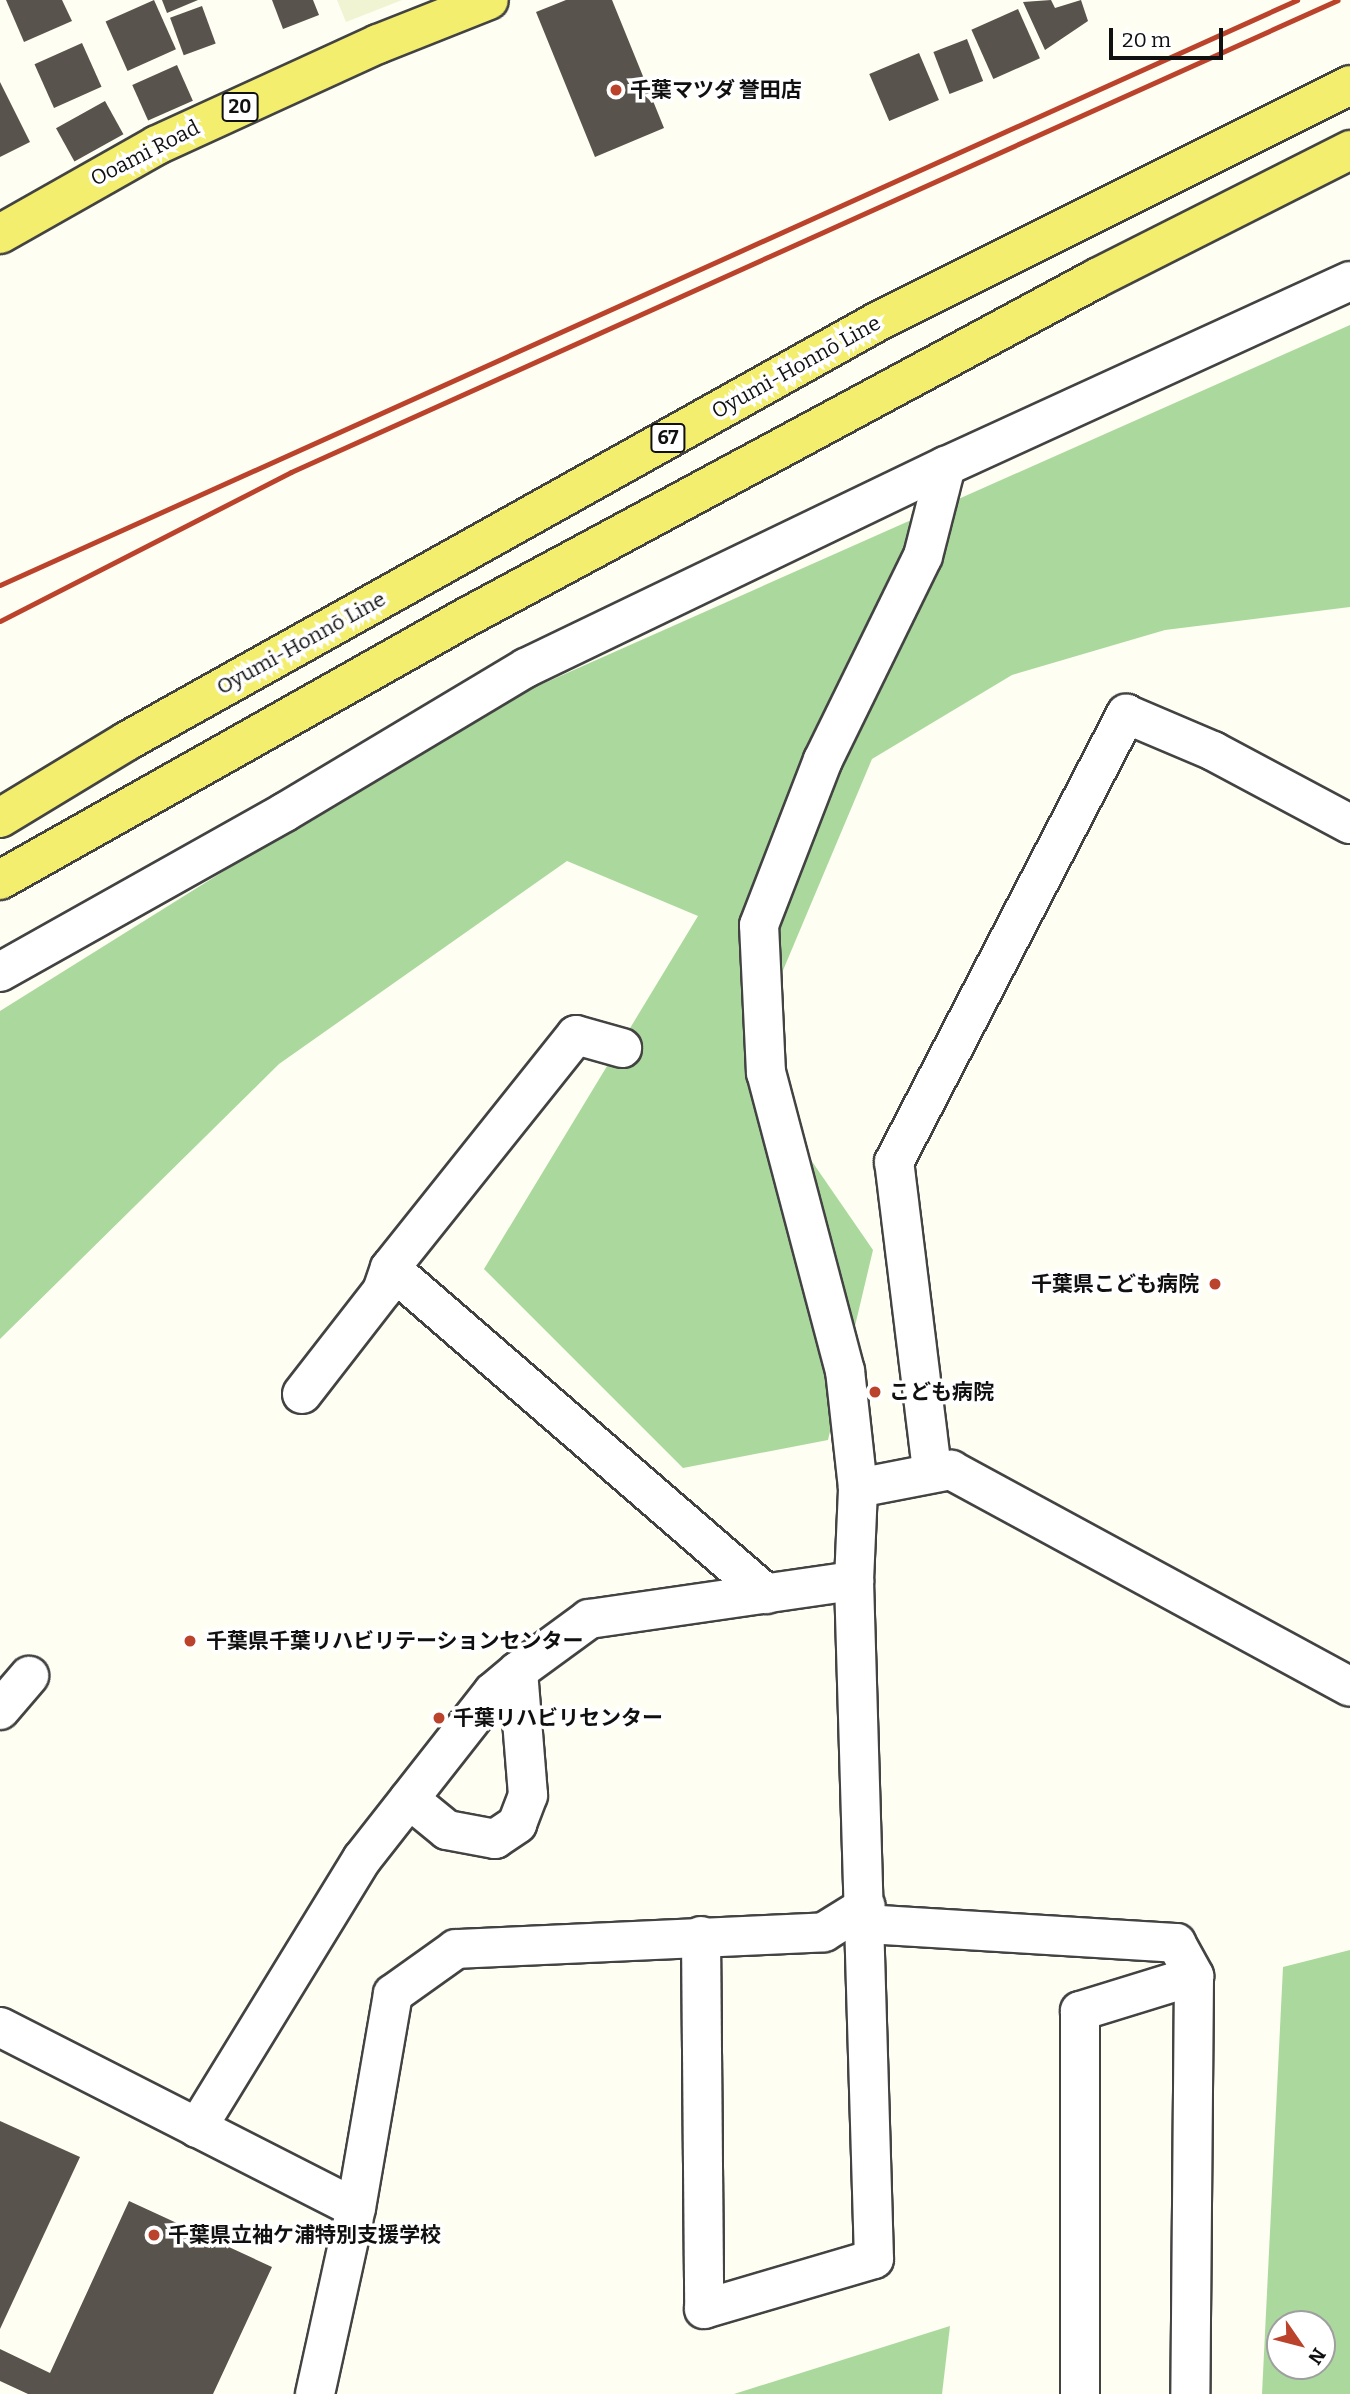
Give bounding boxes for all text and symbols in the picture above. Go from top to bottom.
scale bar [1112,14,1226,58]
text: 20 m [1122,27,1171,53]
place label: 千葉マツダ 誉田店 [630,77,802,103]
marker: 千葉マツダ 誉田店 [608,82,624,98]
road number: 20 [221,92,259,122]
street label: Ooami Road [86,115,204,191]
street label: Oyumi-Honnō Line [707,310,885,424]
road number: 67 [649,422,687,453]
street label: Oyumi-Honnō Line [212,586,390,700]
place label: 千葉県こども病院 [1031,1271,1199,1297]
marker: 千葉県こども病院 [1205,1274,1225,1294]
place label: こども病院 [889,1379,994,1405]
marker: こども病院 [867,1384,883,1400]
place label: 千葉県千葉リハビリテーションセンター [206,1628,584,1654]
marker: 千葉県千葉リハビリテーションセンター [180,1631,200,1651]
place label: 千葉リハビリセンター [453,1705,663,1731]
marker: 千葉リハビリセンター [431,1710,447,1726]
place label: 千葉県立袖ケ浦特別支援学校 [168,2222,441,2248]
marker: 千葉県立袖ケ浦特別支援学校 [146,2227,162,2243]
north arrow [1266,2310,1336,2380]
text: N [1303,2344,1331,2369]

